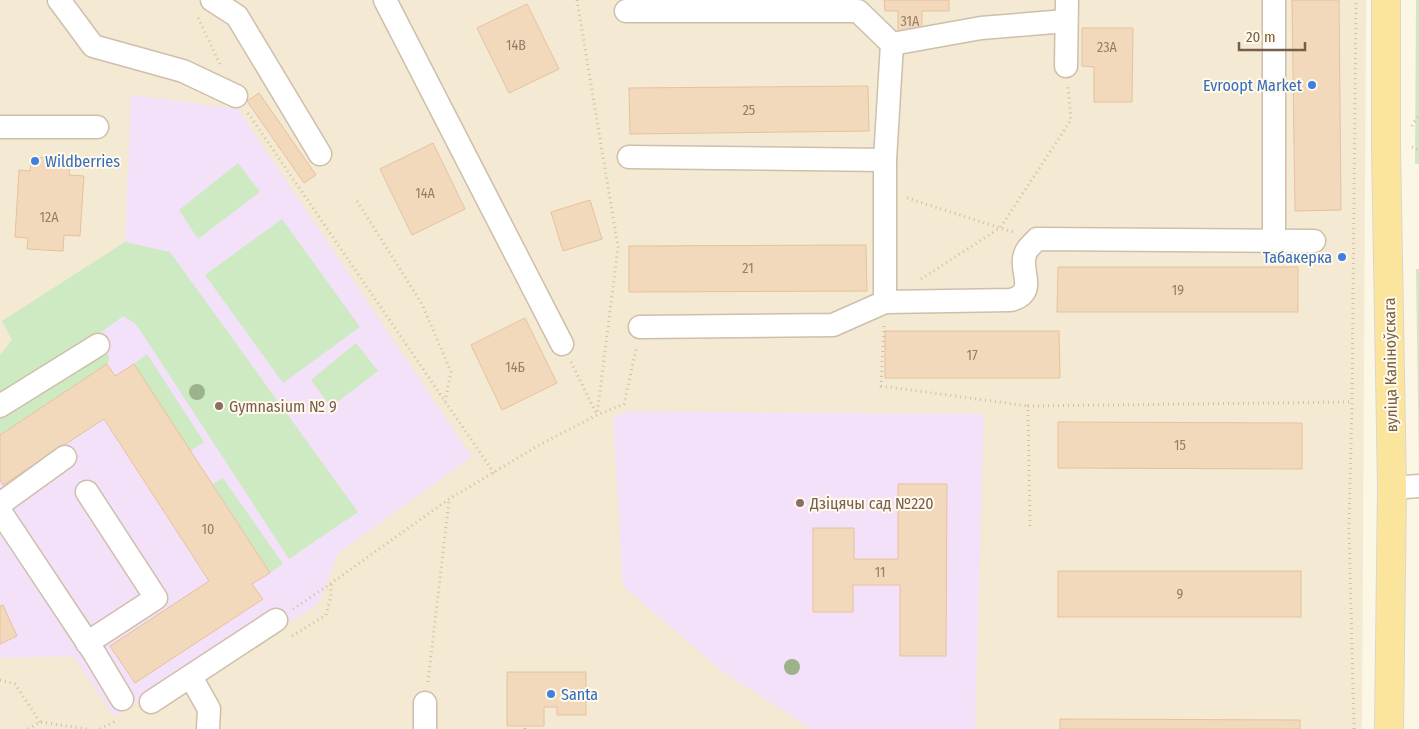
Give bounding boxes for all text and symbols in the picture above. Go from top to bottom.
house number: 31А [901,13,920,30]
scale bar [1239,20,1305,52]
text: 20 m [1246,28,1276,46]
house number: 14В [506,37,526,54]
house number: 23А [1097,39,1118,56]
place label: Evroopt Market [1203,76,1303,95]
marker: Evroopt Market [1306,79,1318,91]
house number: 25 [743,102,755,119]
place label: Wildberries [45,152,120,171]
marker: Wildberries [29,155,41,167]
house number: 14А [415,185,435,202]
house number: 12А [40,209,59,226]
place label: Табакерка [1263,248,1332,267]
marker: Табакерка [1336,251,1348,263]
house number: 21 [742,260,754,277]
house number: 19 [1172,282,1184,299]
street label: вуліца Каліноўскага [1380,297,1401,433]
house number: 17 [966,347,978,364]
house number: 14Б [505,359,525,376]
place label: Gymnasium № 9 [229,397,337,416]
marker: Gymnasium № 9 [213,400,225,412]
house number: 15 [1174,437,1186,454]
place label: Дзіцячы сад №220 [809,494,934,513]
marker: Дзіцячы сад №220 [794,497,806,509]
house number: 10 [202,521,214,538]
house number: 11 [875,564,885,581]
house number: 9 [1177,586,1184,603]
place label: Santa [561,685,598,704]
marker: Santa [545,688,557,700]

